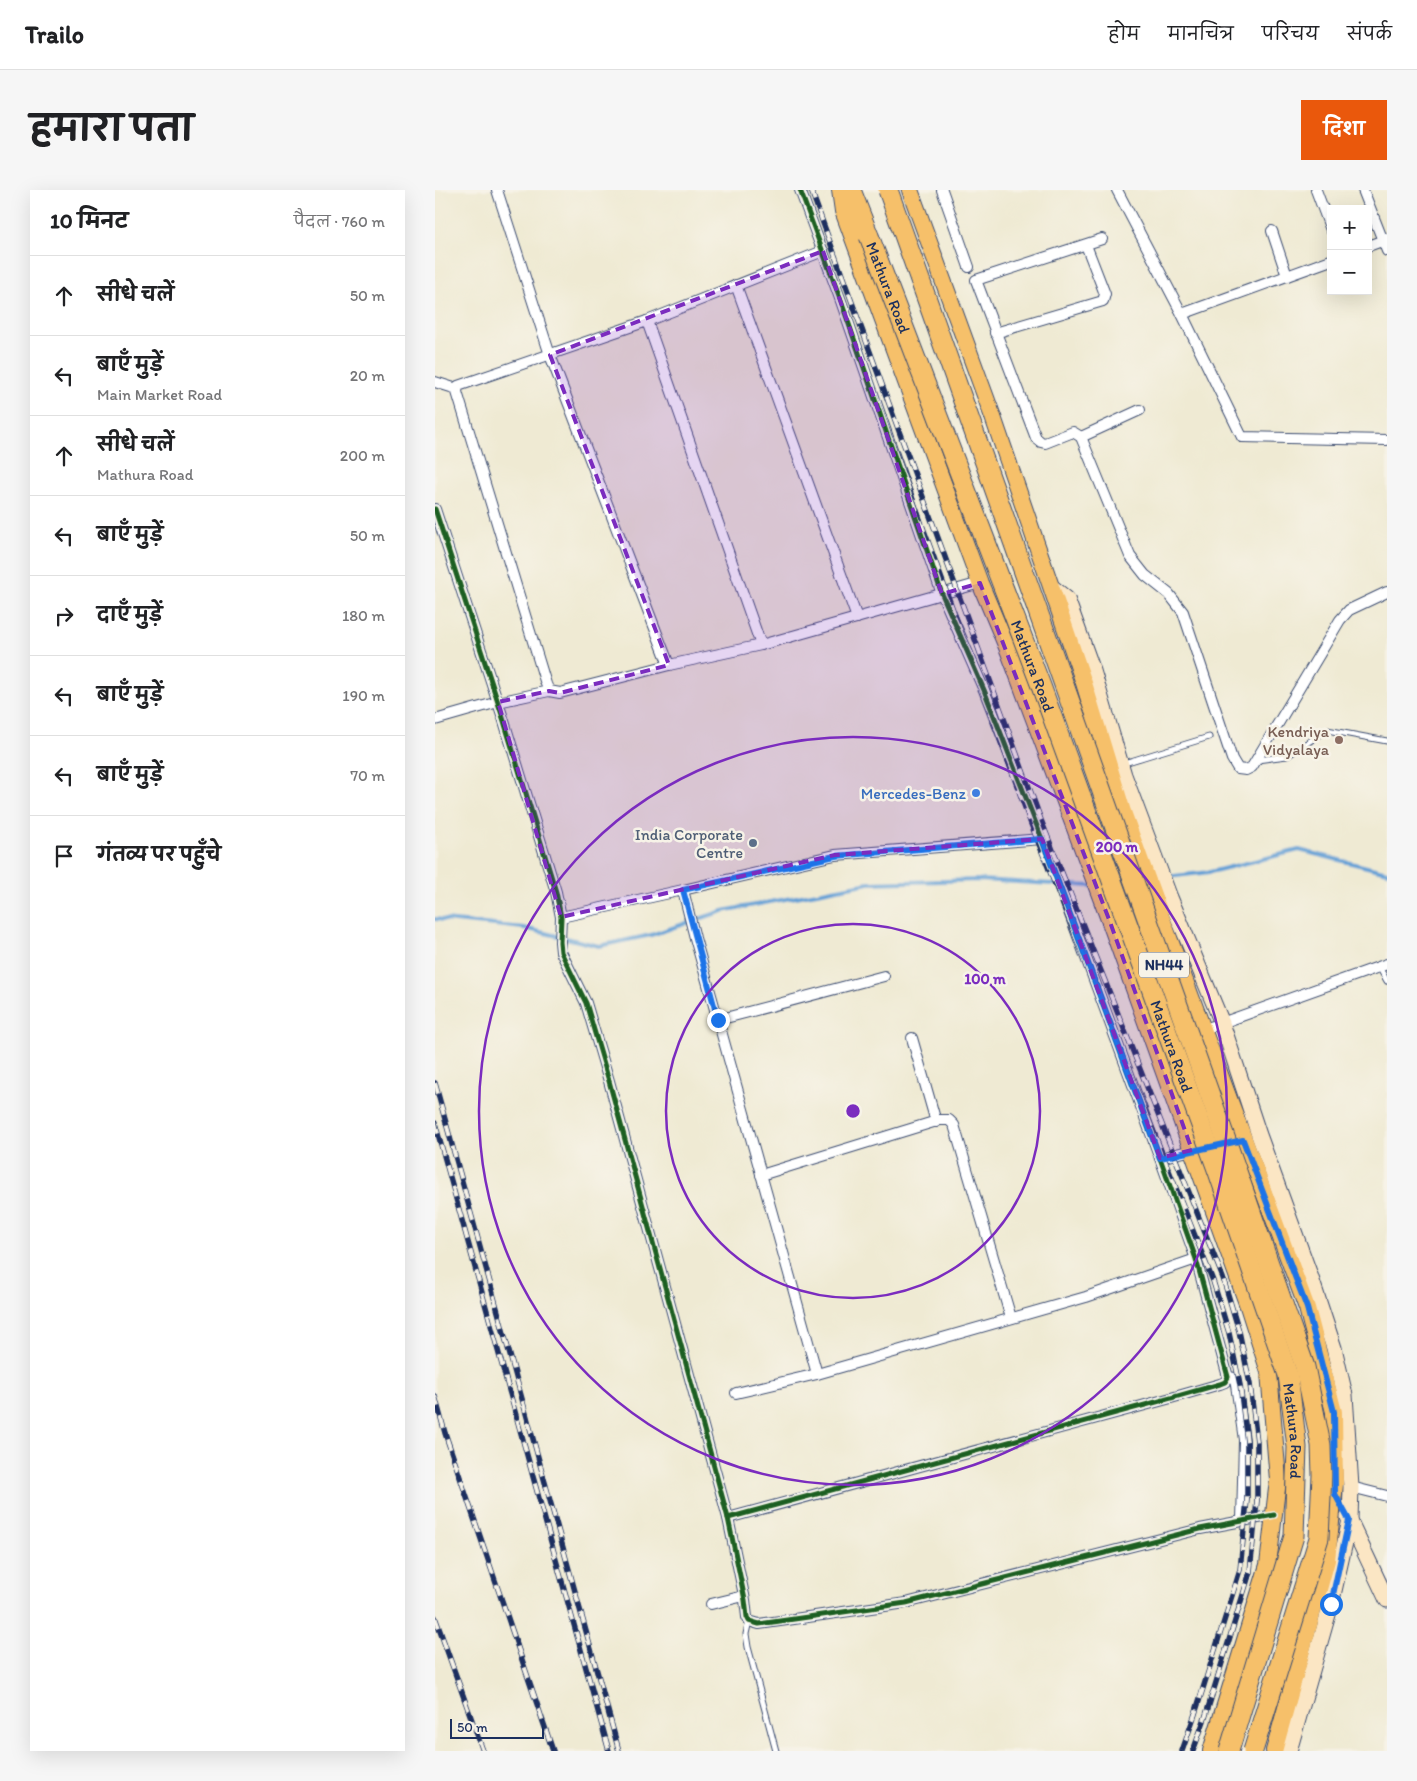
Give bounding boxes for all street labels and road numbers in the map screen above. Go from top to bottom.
street label: Mathura Road [862,239,914,336]
street label: Mathura Road [1007,617,1059,715]
road number: NH44 [1139,952,1189,978]
street label: Mathura Road [1146,998,1197,1095]
street label: Mathura Road [1279,1382,1306,1479]

